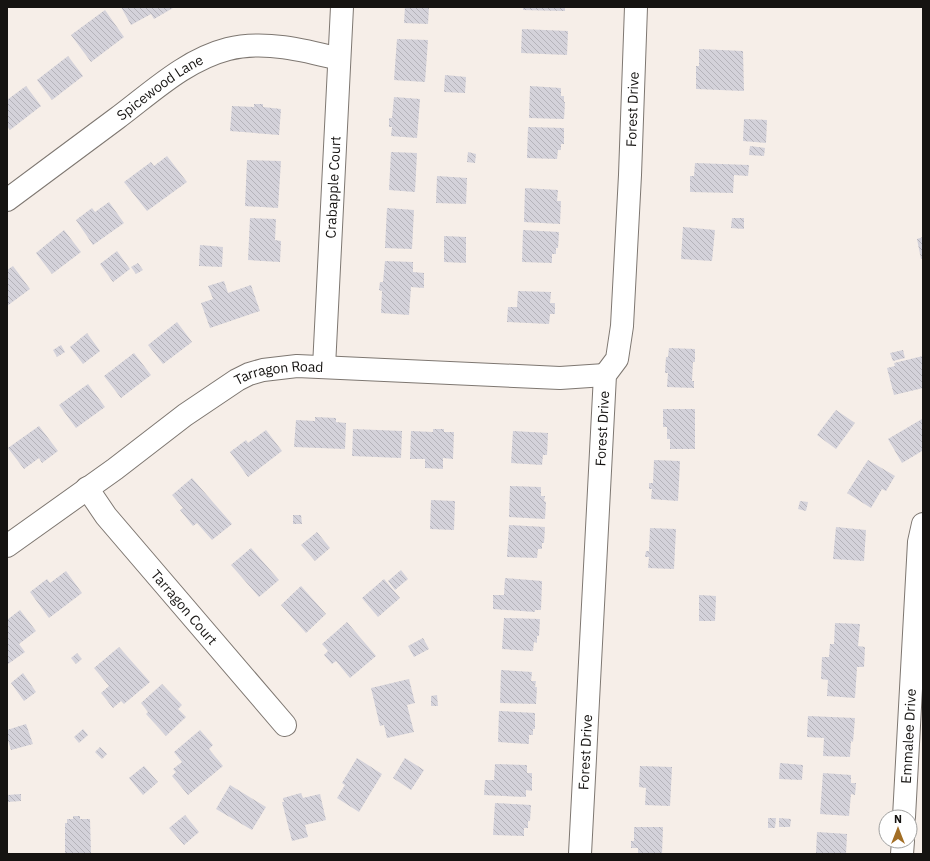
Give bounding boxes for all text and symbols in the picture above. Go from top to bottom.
street label: Spicewood Lane [113,50,206,124]
street label: Forest Drive [622,71,643,147]
street label: Crabapple Court [321,135,345,239]
street label: Tarragon Road [231,357,324,389]
street label: Forest Drive [591,390,613,467]
street label: Tarragon Court [147,566,221,649]
street label: Emmalee Drive [897,688,920,784]
street label: Forest Drive [574,714,596,790]
north arrow [878,809,918,849]
text: N [894,812,902,826]

